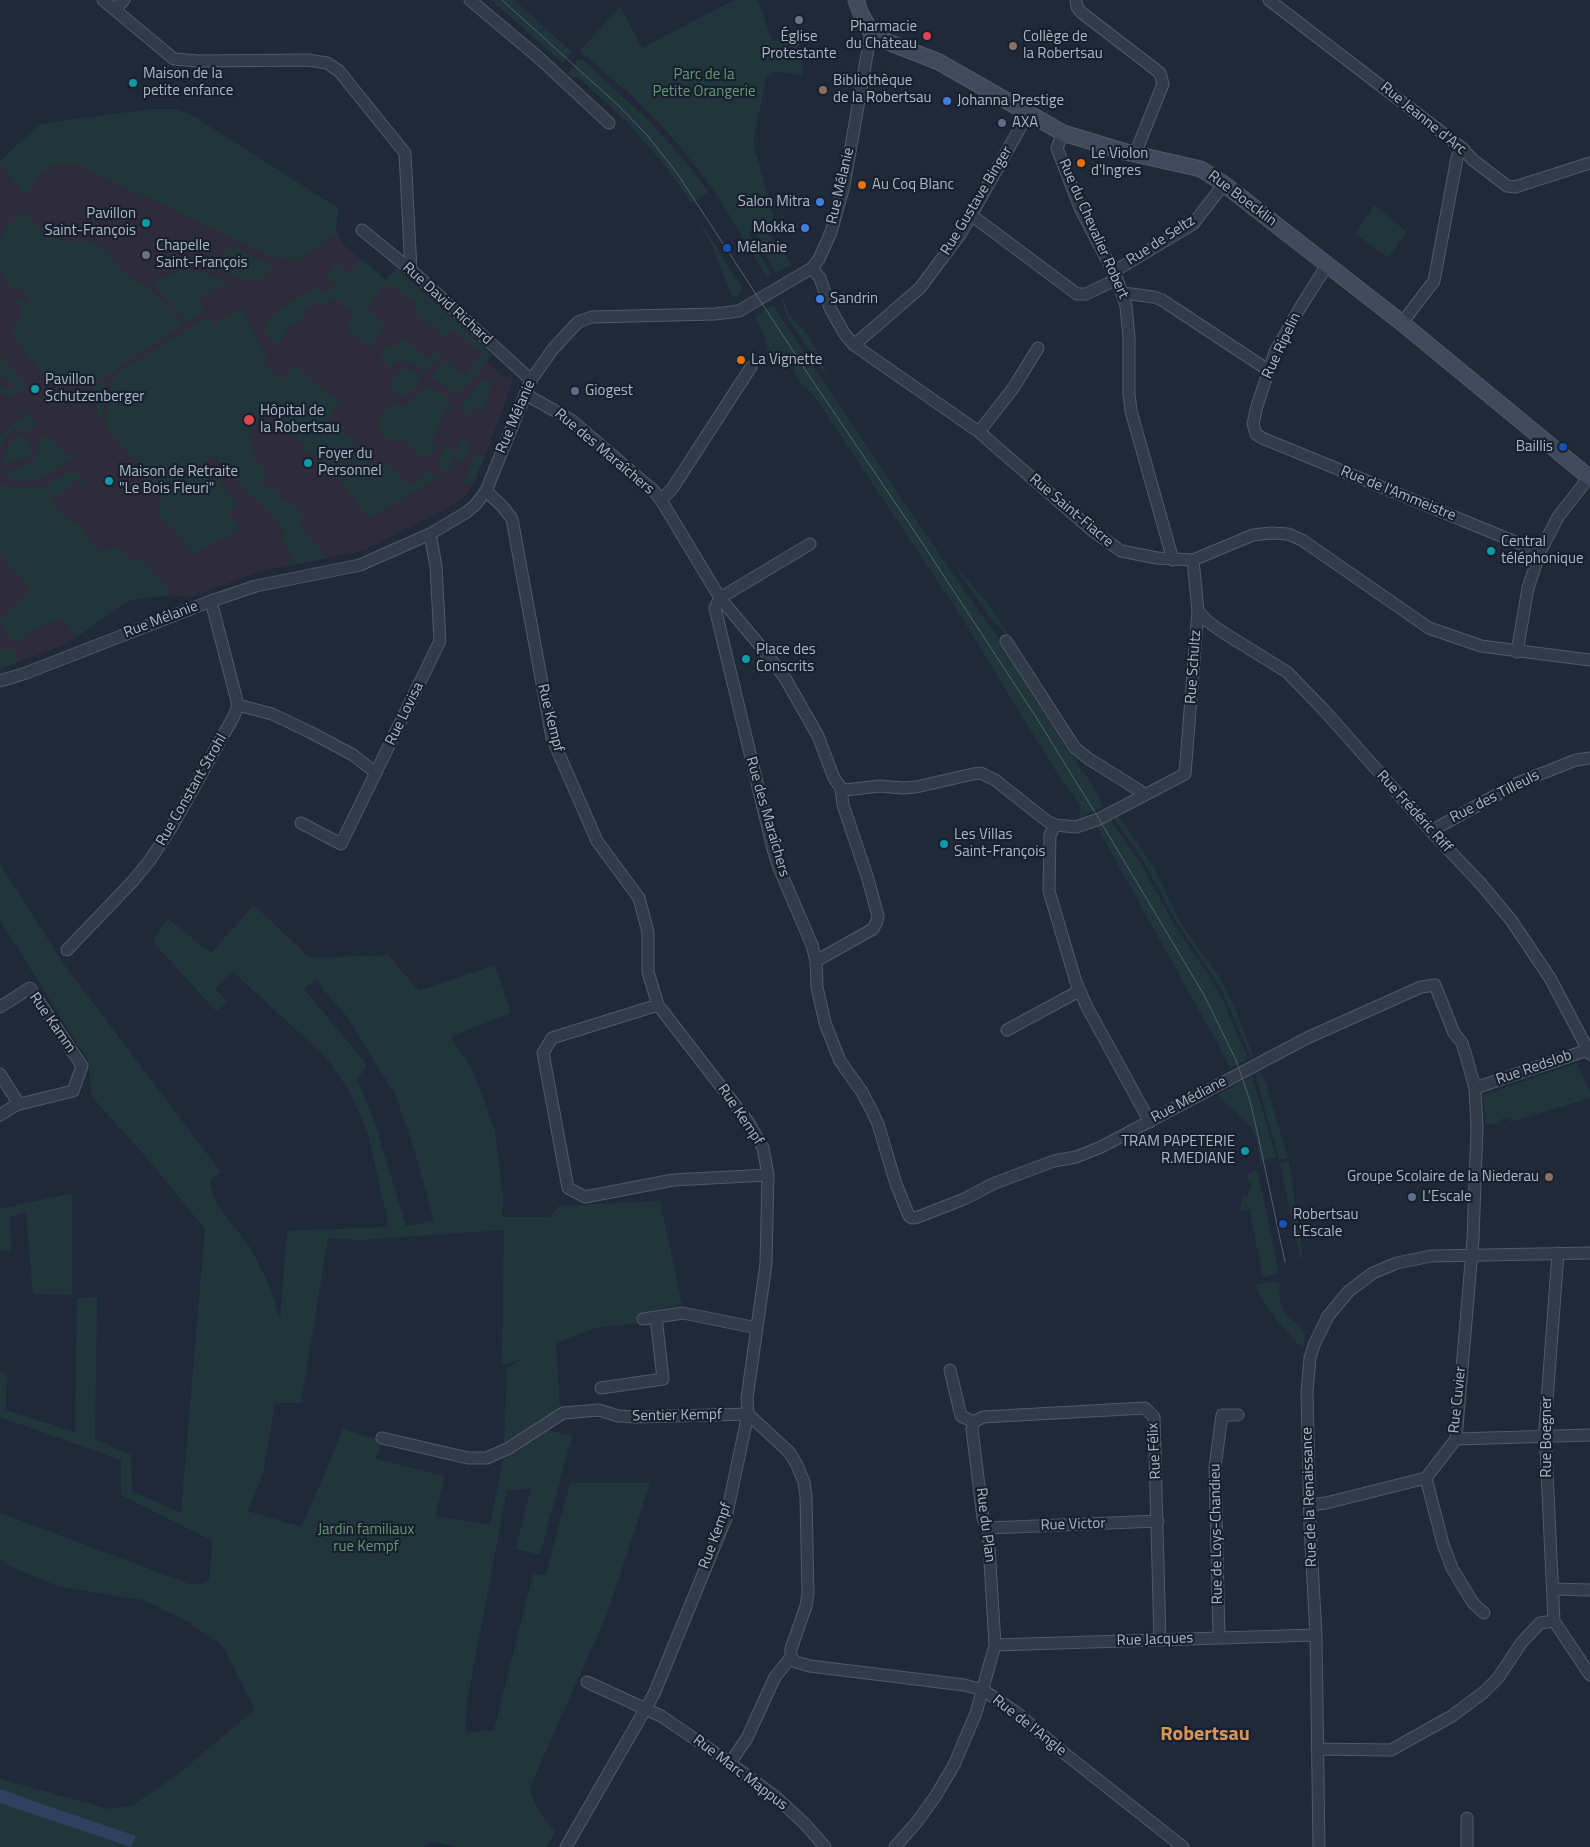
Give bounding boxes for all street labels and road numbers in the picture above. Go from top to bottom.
street label: Rue Jeanne d'Arc [1376,79,1470,159]
street label: Rue Gustave Binger [937,143,1017,259]
street label: Rue Mélanie [823,146,859,226]
street label: Rue du Chevalier Robert [1054,156,1132,302]
street label: Rue Boecklin [1204,167,1280,231]
street label: Rue de Seltz [1123,212,1199,270]
street label: Rue David Richard [398,259,496,349]
street label: Rue Ripelin [1259,310,1305,382]
street label: Rue Mélanie [492,378,540,456]
street label: Rue des Maraîchers [551,405,657,499]
street label: Rue de l'Ammeistre [1338,463,1458,525]
street label: Rue Saint-Fiacre [1025,471,1117,551]
street label: Rue Mélanie [121,598,201,642]
street label: Rue Schultz [1182,629,1206,705]
street label: Rue Lovisa [382,680,428,748]
street label: Rue Kempf [533,682,567,754]
street label: Rue Constant Strohl [153,731,231,849]
street label: Rue des Maraîchers [741,755,793,879]
street label: Rue Frédéric Riff [1372,767,1456,857]
street label: Rue des Tilleuls [1447,767,1543,827]
street label: Rue Kamm [25,990,79,1056]
street label: Rue Redslob [1494,1047,1574,1089]
street label: Rue Médiane [1148,1073,1230,1127]
street label: Rue Kempf [713,1081,767,1149]
street label: Rue Cuvier [1446,1366,1470,1434]
street label: Rue Boegner [1538,1396,1556,1478]
street label: Sentier Kempf [632,1406,722,1426]
street label: Rue Félix [1145,1422,1165,1480]
street label: Rue de la Renaissance [1299,1427,1321,1567]
street label: Rue de Loys-Chandieu [1207,1463,1227,1605]
street label: Rue du Plan [971,1487,999,1563]
street label: Rue Kempf [696,1500,736,1572]
street label: Rue Victor [1040,1515,1106,1535]
street label: Rue Jacques [1116,1630,1194,1650]
street label: Rue de l'Angle [989,1692,1069,1760]
street label: Rue Marc Mappus [689,1732,791,1814]

